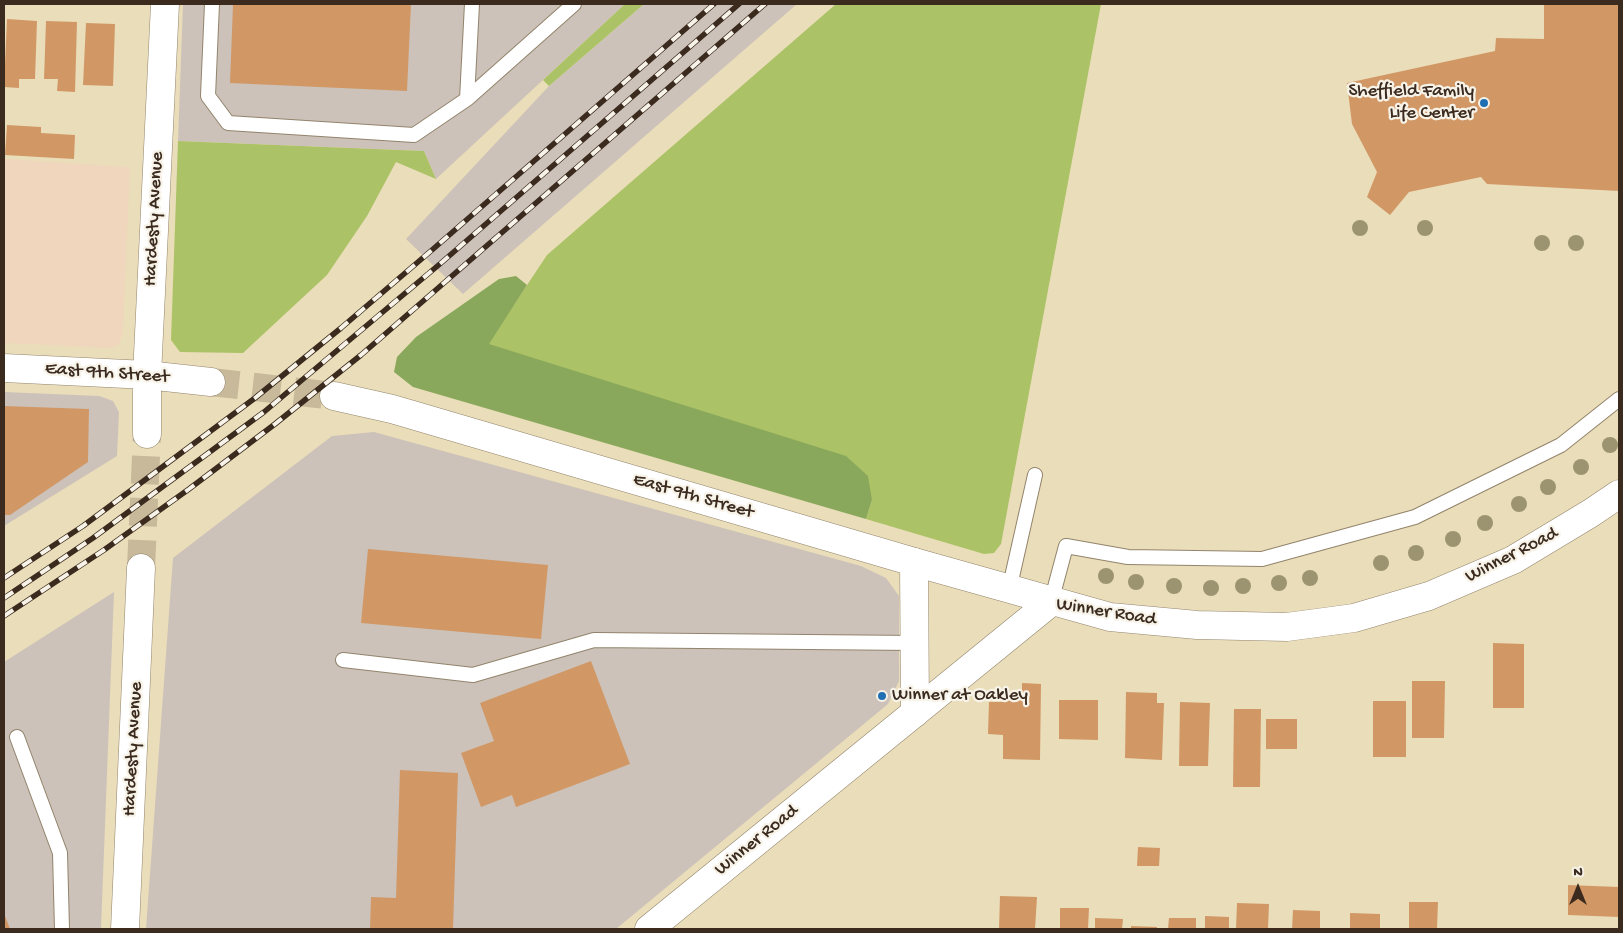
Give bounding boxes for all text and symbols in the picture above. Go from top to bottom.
place label: Sheffield Family Life Center [1348,81,1474,125]
marker: Sheffield Family Life Center [1478,97,1490,109]
street label: Hardesty Avenue [140,151,170,287]
street label: East 9th Street [44,358,170,390]
street label: East 9th Street [630,469,756,525]
street label: Winner Road [1462,523,1562,589]
street label: Winner Road [1054,594,1158,632]
street label: Hardesty Avenue [119,681,149,817]
place label: Winner at Oakley [892,685,1028,707]
marker: Winner at Oakley [876,690,888,702]
street label: Winner Road [711,800,803,882]
north arrow [1553,863,1603,913]
text: N [1573,864,1583,881]

